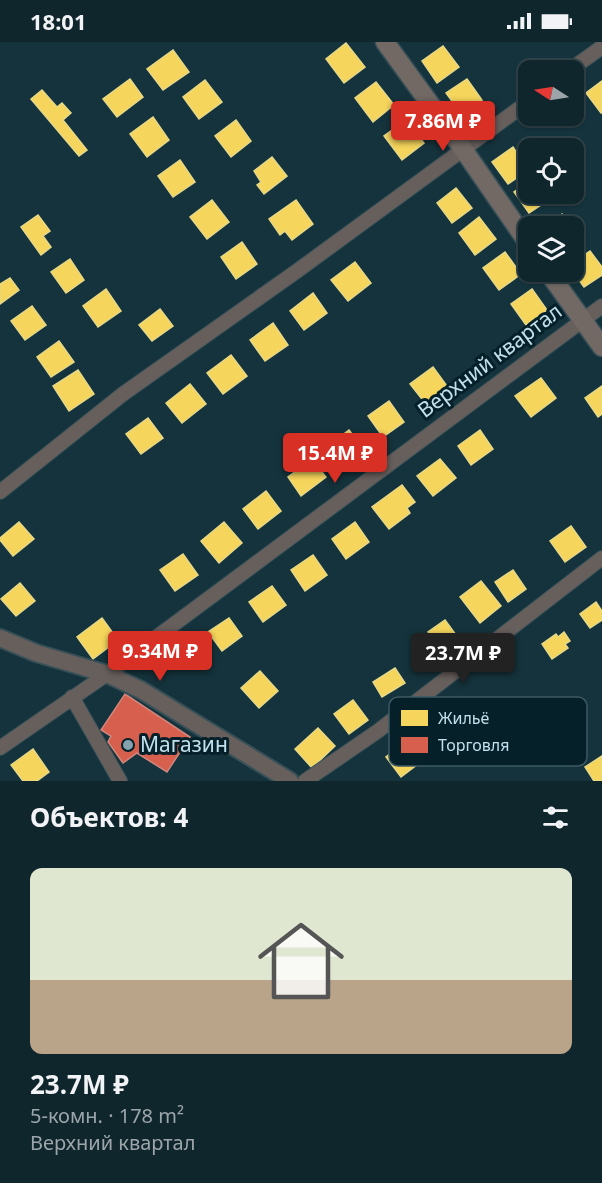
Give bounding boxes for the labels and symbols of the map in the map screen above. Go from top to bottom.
north arrow [518,60,584,126]
pin: 7.86M ₽ [388,101,498,152]
street label: Верхний квартал [412,297,567,424]
pin: 15.4M ₽ [280,433,390,484]
pin: 9.34M ₽ [105,631,215,682]
pin: 23.7M ₽ [408,633,518,684]
legend [389,697,587,766]
text: Жильё [438,707,490,729]
place label: Магазин [140,730,228,758]
text: Торговля [438,734,510,756]
marker: Магазин [121,738,135,752]

